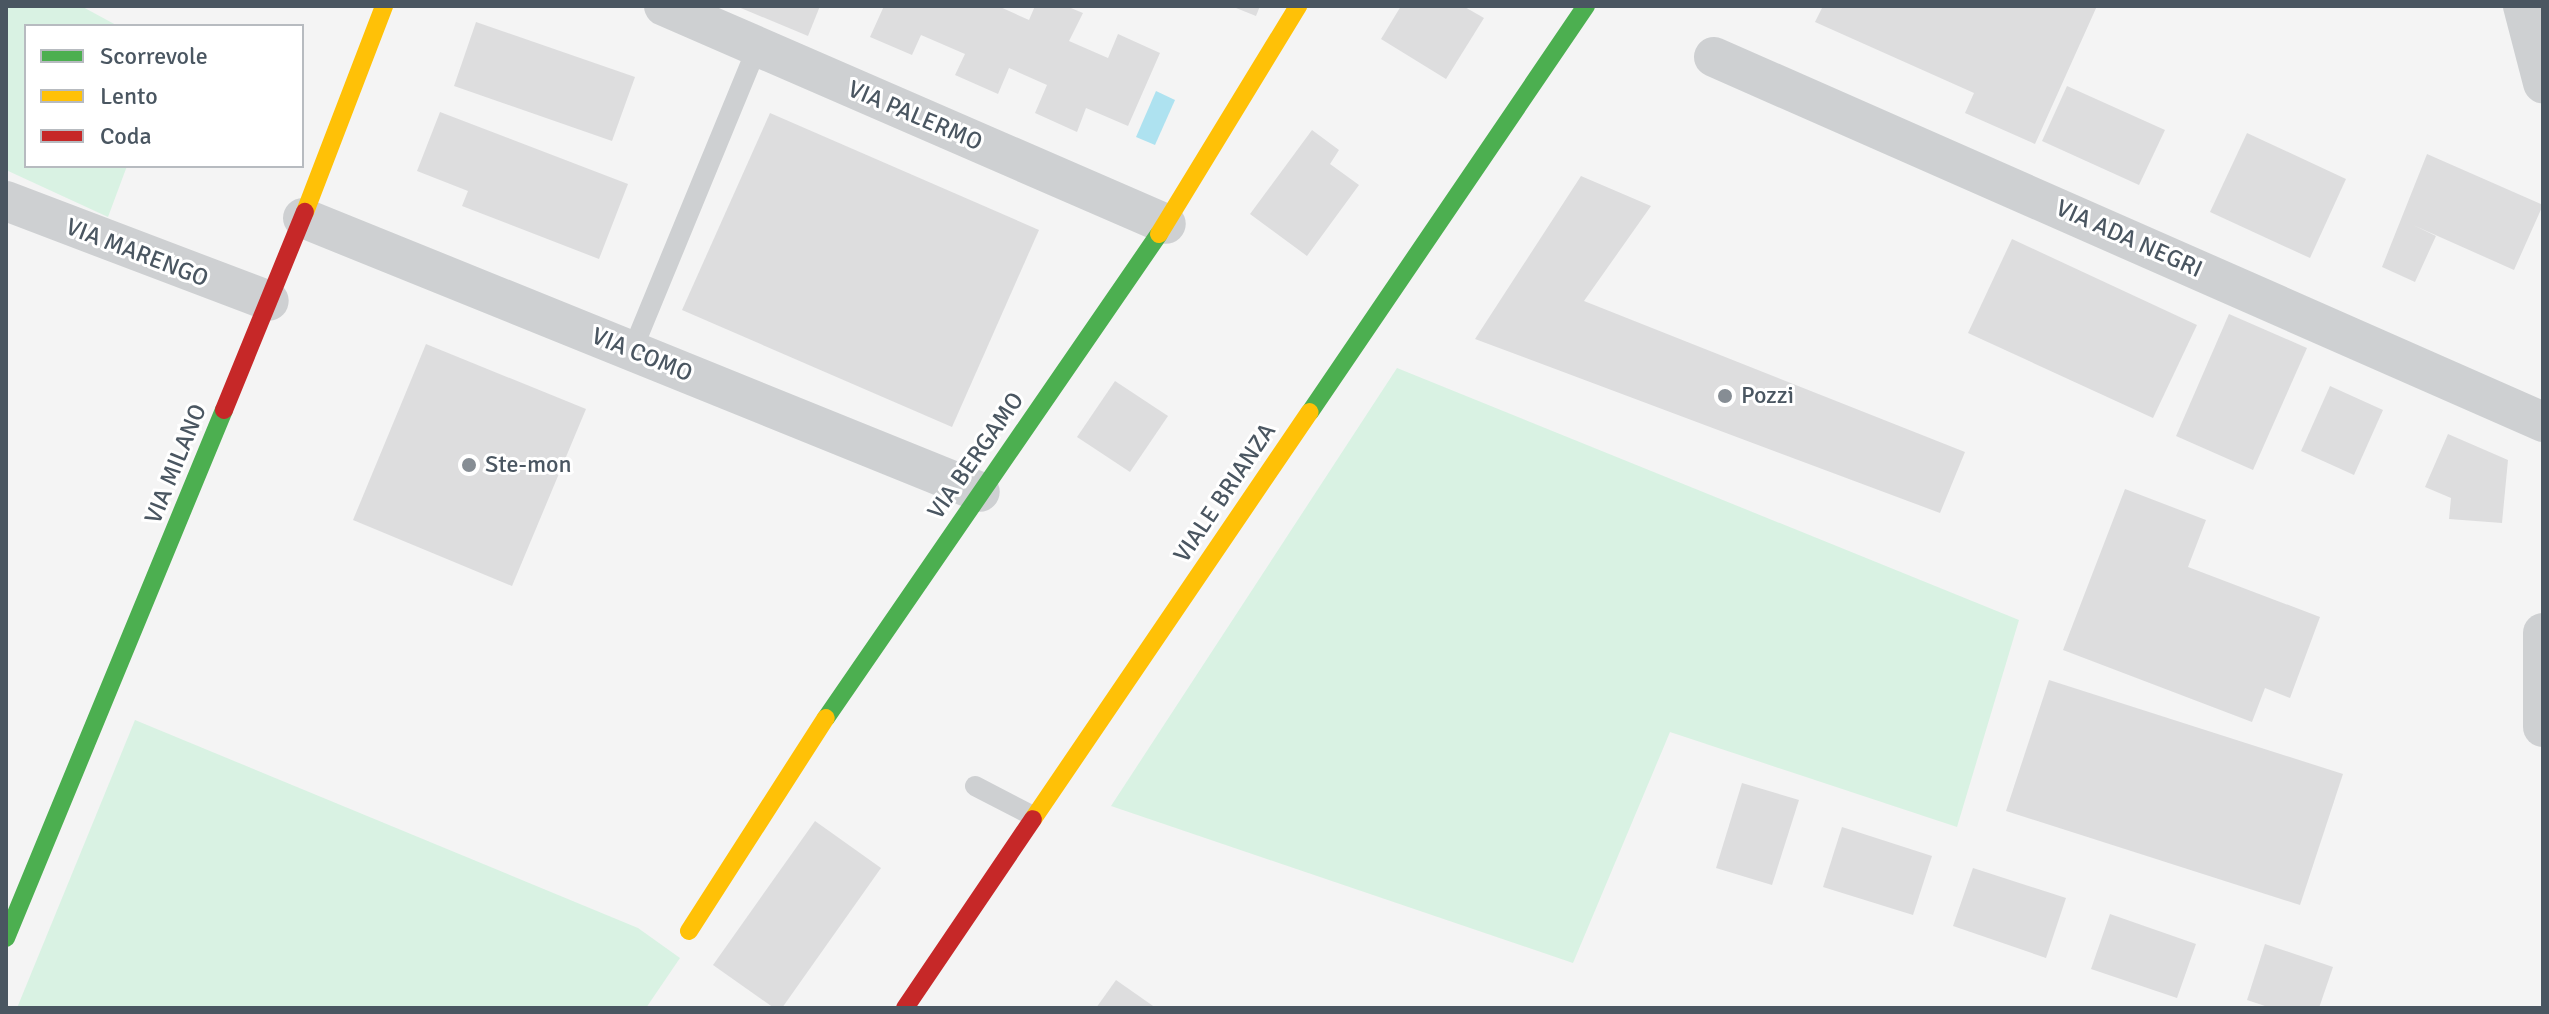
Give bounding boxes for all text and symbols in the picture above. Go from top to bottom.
legend [24,24,304,168]
text: Scorrevole [100,41,208,71]
street label: VIA PALERMO [844,75,986,157]
text: Lento [100,81,158,111]
text: Coda [100,121,152,151]
street label: VIA ADA NEGRI [2051,194,2207,284]
street label: VIA MARENGO [62,213,212,293]
street label: VIA COMO [587,322,697,388]
place label: Pozzi [1741,382,1794,410]
street label: VIA BERGAMO [922,387,1030,525]
marker: Pozzi [1716,387,1734,405]
street label: VIA MILANO [139,400,213,528]
street label: VIALE BRIANZA [1168,418,1282,568]
place label: Ste-mon [485,451,572,479]
marker: Ste-mon [460,456,478,474]

